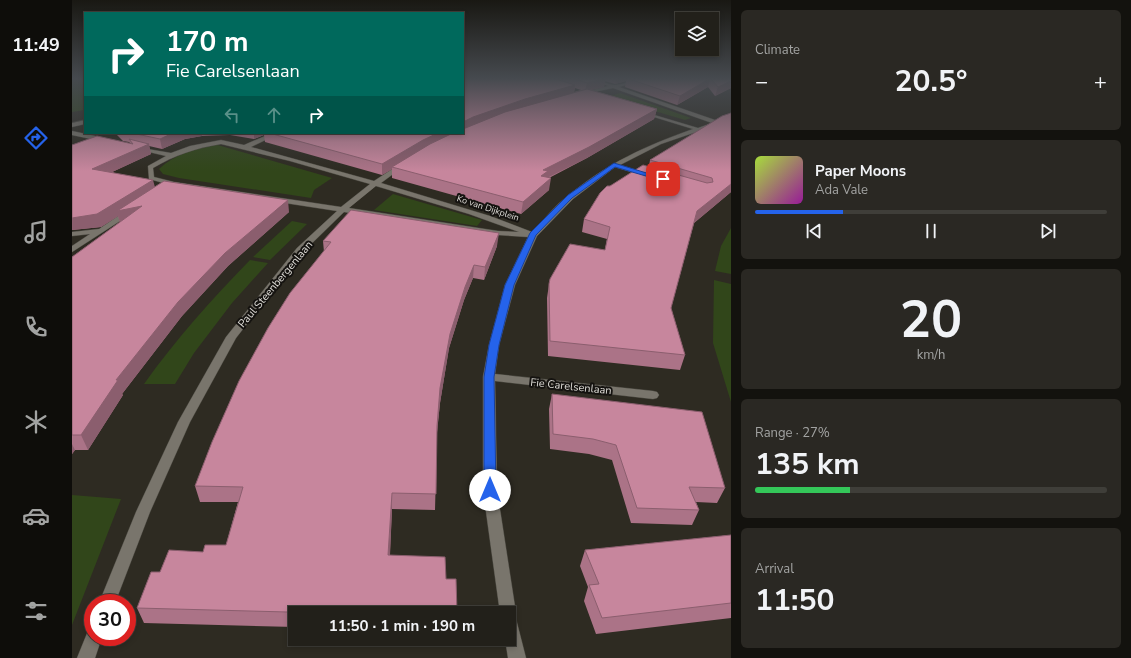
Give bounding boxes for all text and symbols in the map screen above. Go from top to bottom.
map controls [675,12,719,56]
button: layers [675,12,719,56]
text: 170 m [166,23,249,61]
icon: right [100,28,152,80]
text: 11:49 [12,33,60,57]
text: Climate [755,41,800,59]
text: Fie Carelsenlaan [166,59,300,83]
text: 20.5° [895,61,967,102]
text: − [755,67,768,97]
text: + [1094,67,1107,97]
icon: left [221,104,243,126]
icon: ahead [263,104,285,126]
icon: right [305,104,327,126]
icon: directions [22,124,50,152]
text: Paper Moons [815,161,906,181]
pin [646,162,680,196]
icon: arrive [652,168,674,190]
text: Ada Vale [815,181,868,199]
street label: Ko van Dijkplein [455,192,521,224]
icon: music [22,218,50,246]
icon: previous [803,220,825,242]
icon: pause [920,220,942,242]
icon: next [1037,220,1059,242]
street label: Paul Steenbergenlaan [235,238,316,331]
text: 20 [900,284,962,355]
icon: phone [22,313,50,341]
text: km/h [917,346,945,364]
street label: Fie Carelsenlaan [529,375,612,398]
icon: climate [22,408,50,436]
text: Range · 27% [755,424,830,442]
text: 135 km [755,444,860,485]
position arrow [469,469,511,511]
icon: car [22,502,50,530]
text: Arrival [755,560,794,578]
text: 11:50 [755,580,834,621]
speed limit sign: 30 [84,594,136,646]
icon: filters [22,597,50,625]
text: 11:50 · 1 min · 190 m [329,616,475,636]

